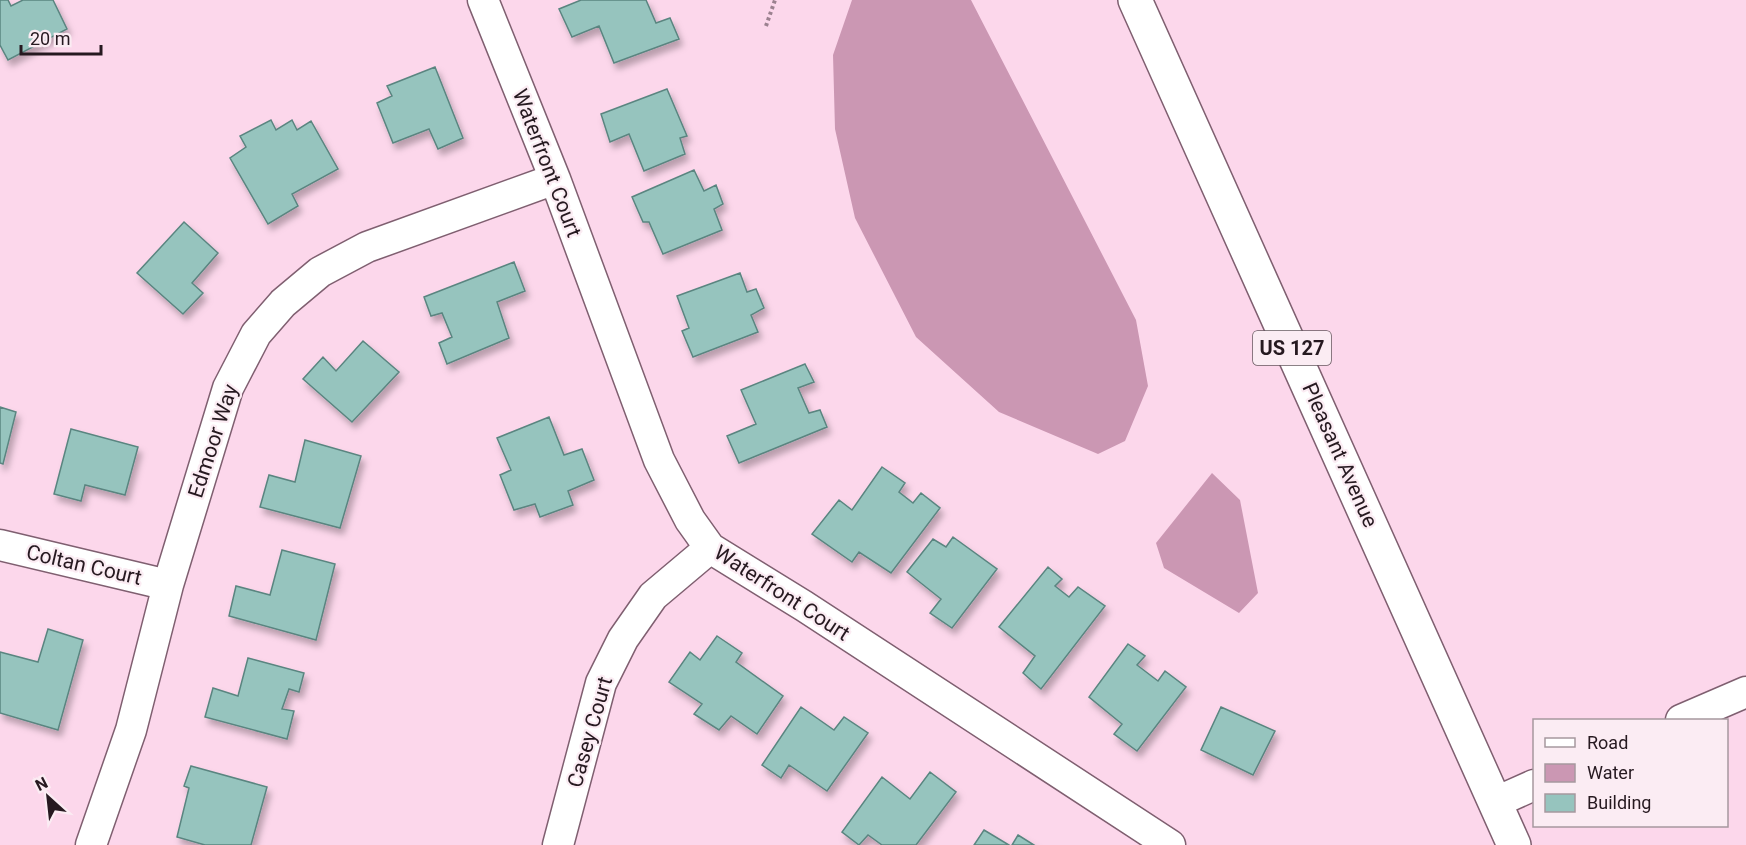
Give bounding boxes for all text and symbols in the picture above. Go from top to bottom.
scale bar [21,18,100,56]
text: 20 m [30,28,70,49]
street label: Waterfront Court [508,86,586,241]
road number: US 127 [1253,331,1331,365]
street label: Pleasant Avenue [1297,379,1383,531]
street label: Edmoor Way [183,381,243,501]
street label: Coltan Court [24,540,144,590]
street label: Waterfront Court [710,540,854,646]
street label: Casey Court [563,674,617,790]
legend [1533,719,1728,827]
text: Road [1587,732,1628,753]
text: Water [1587,762,1634,783]
north arrow [18,767,78,827]
text: N [32,773,51,795]
text: Building [1587,792,1651,813]

